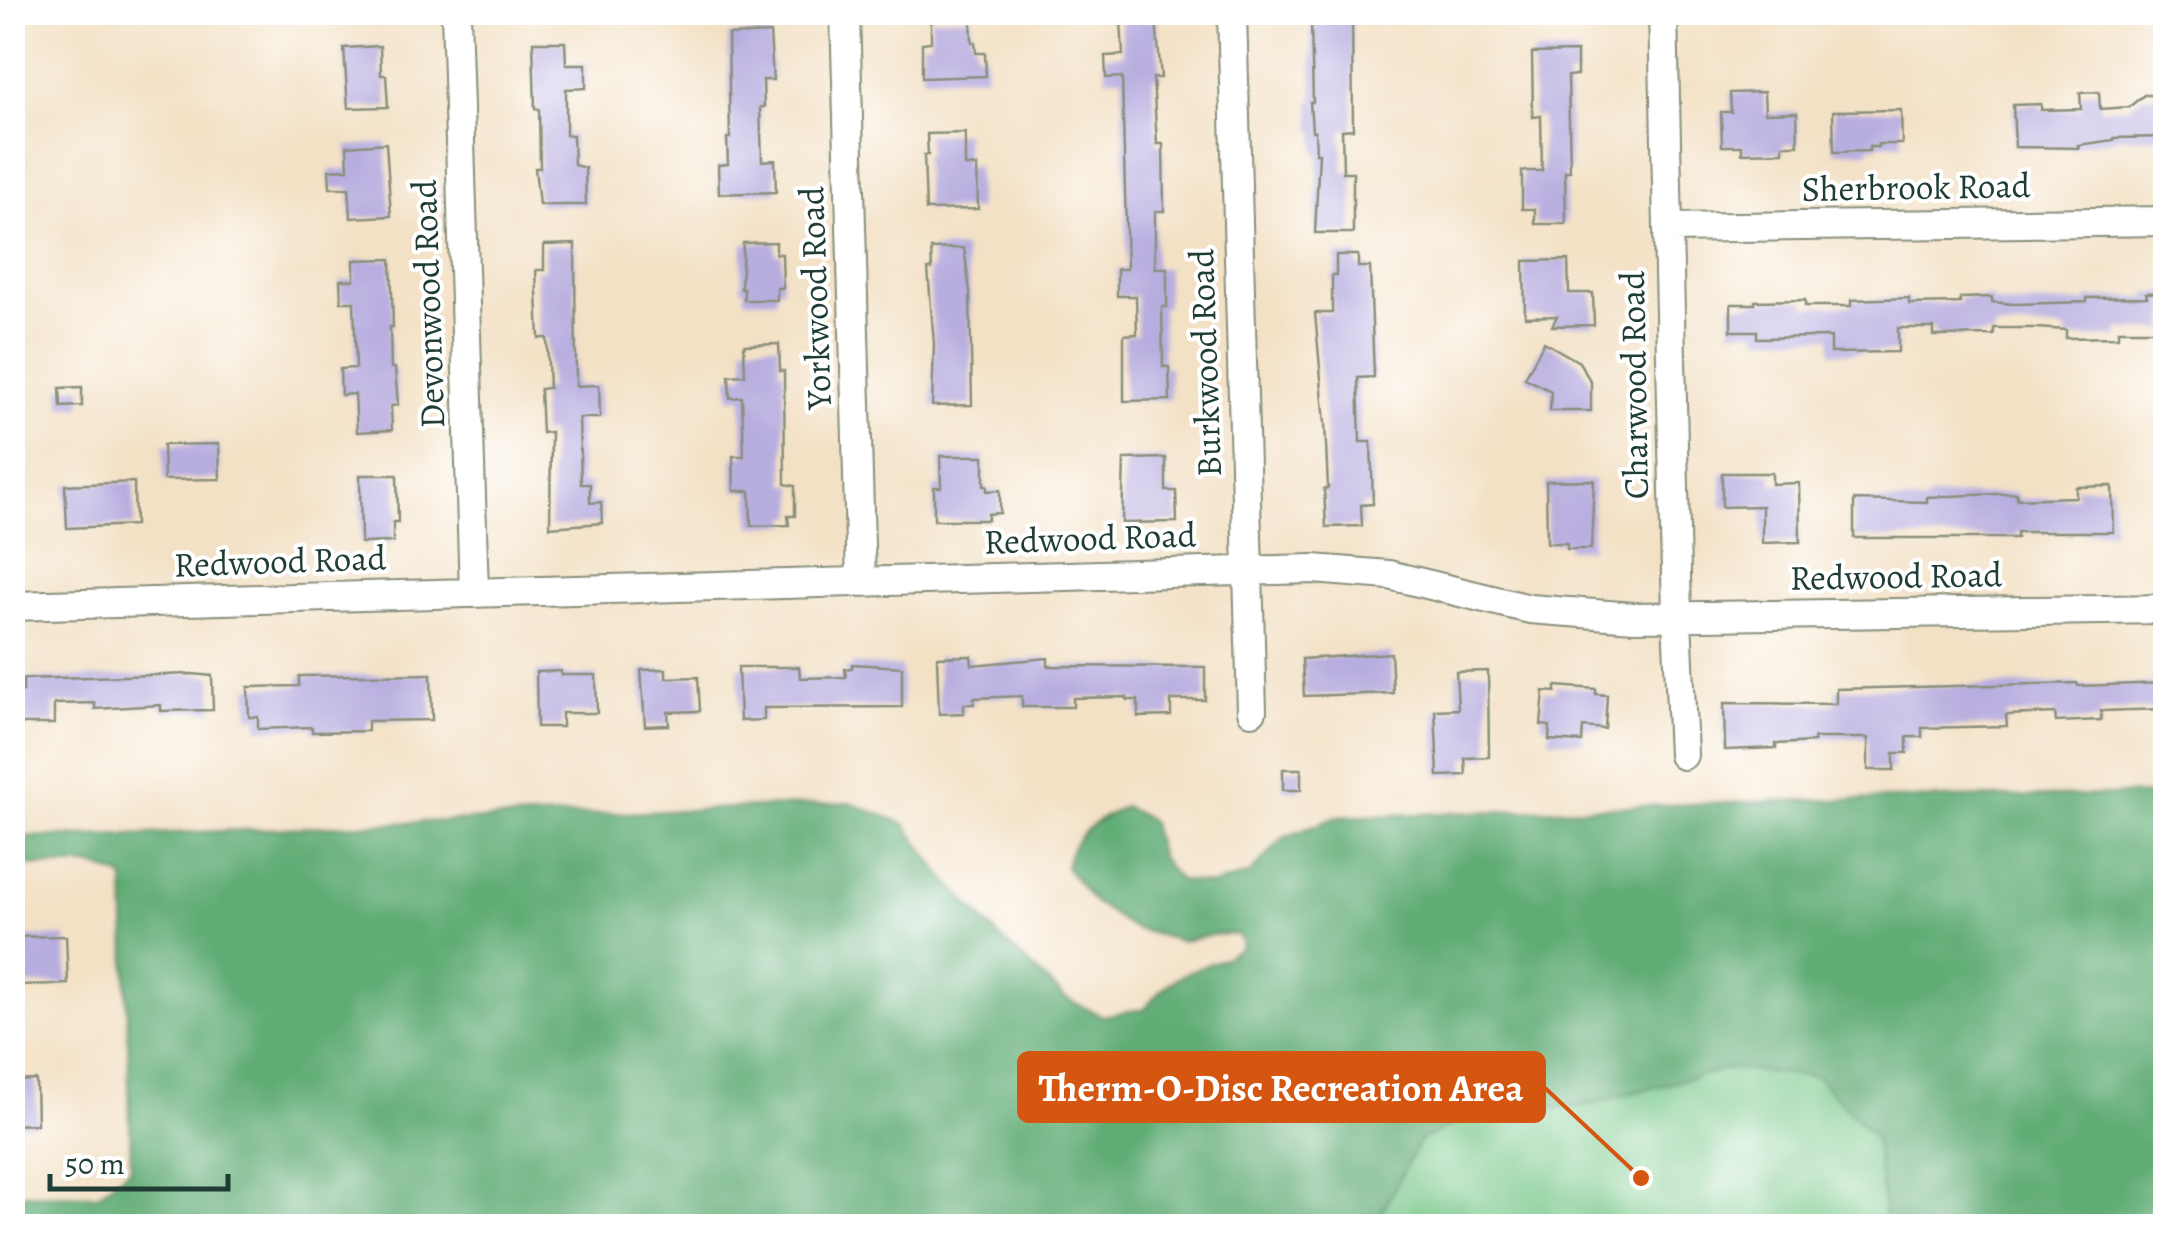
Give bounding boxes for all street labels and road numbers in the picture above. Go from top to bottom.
street label: Sherbrook Road [1801,161,2031,213]
street label: Devonwood Road [400,179,456,429]
street label: Yorkwood Road [787,185,843,411]
street label: Burkwood Road [1177,248,1233,478]
street label: Charwood Road [1608,270,1660,500]
street label: Redwood Road [983,510,1197,566]
street label: Redwood Road [173,533,387,589]
street label: Redwood Road [1789,550,2003,602]

